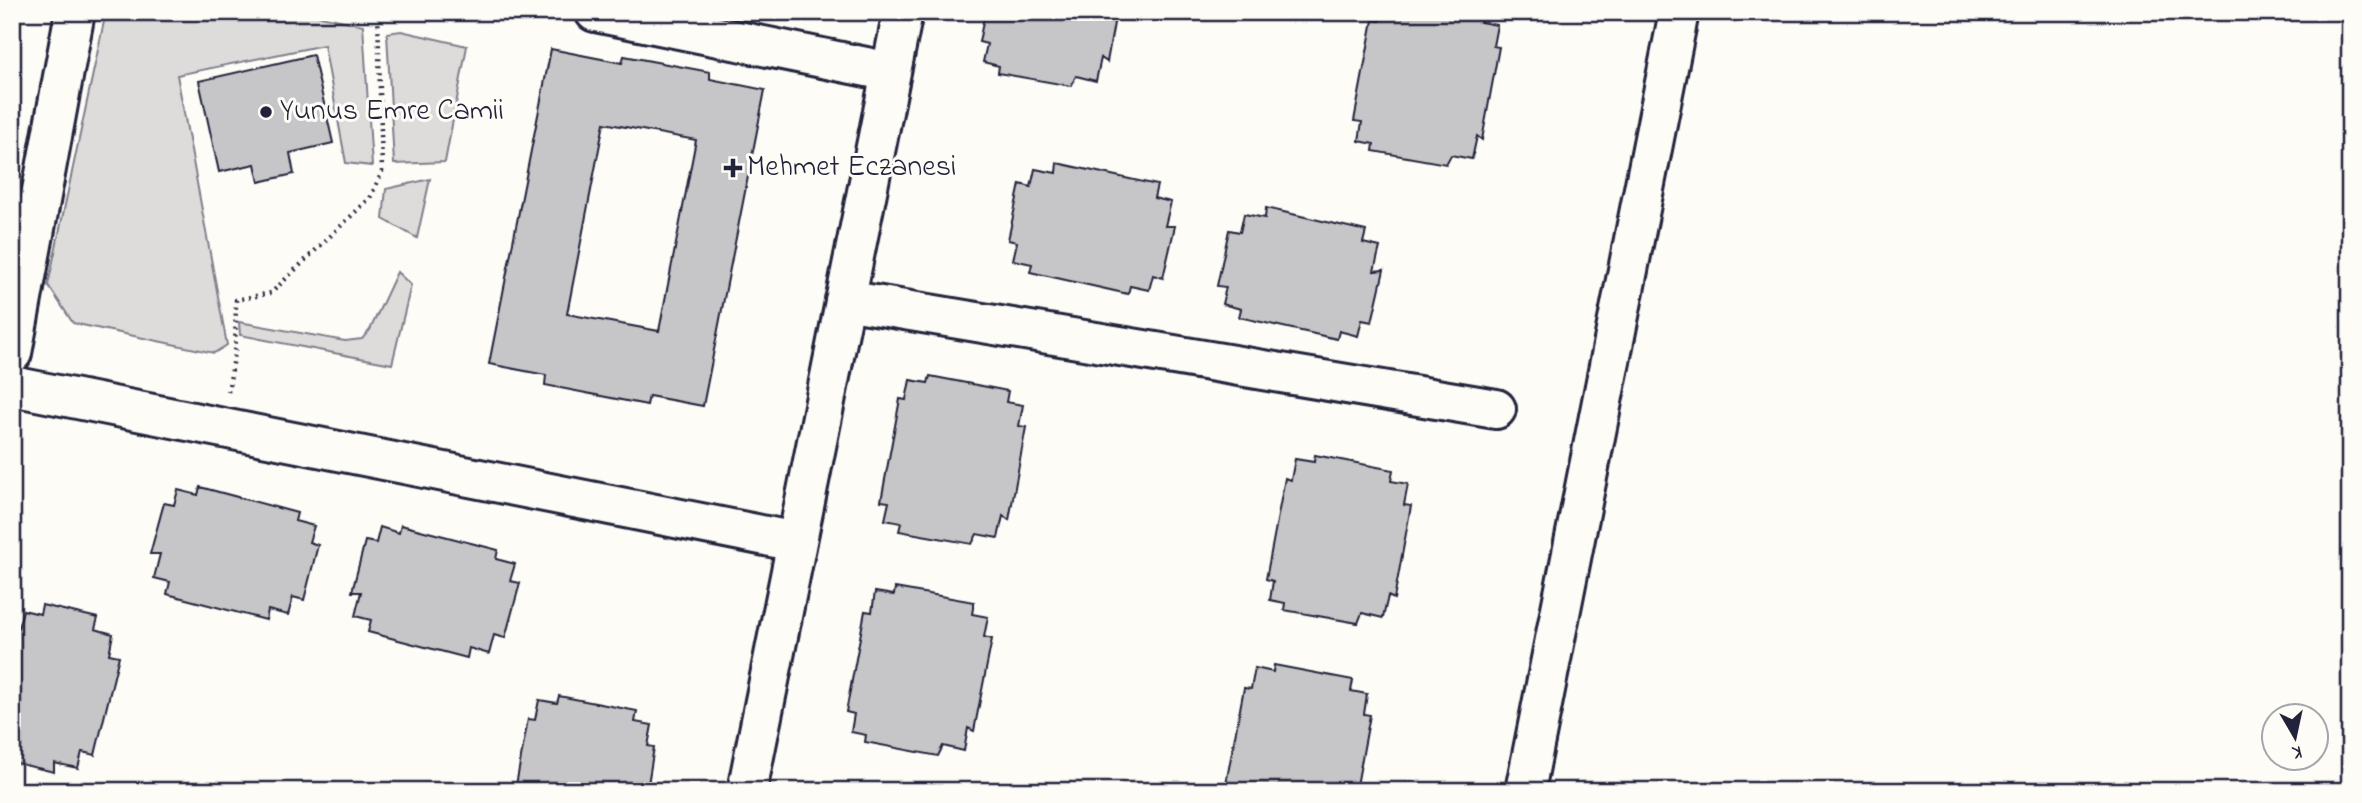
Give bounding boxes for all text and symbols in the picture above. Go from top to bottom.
place label: Yunus Emre Camii [280,90,504,134]
marker: Yunus Emre Camii [258,104,274,120]
place label: Mehmet Eczanesi [747,146,956,190]
marker: Mehmet Eczanesi [725,160,741,176]
north arrow [2260,702,2330,772]
text: K [2290,737,2304,765]

